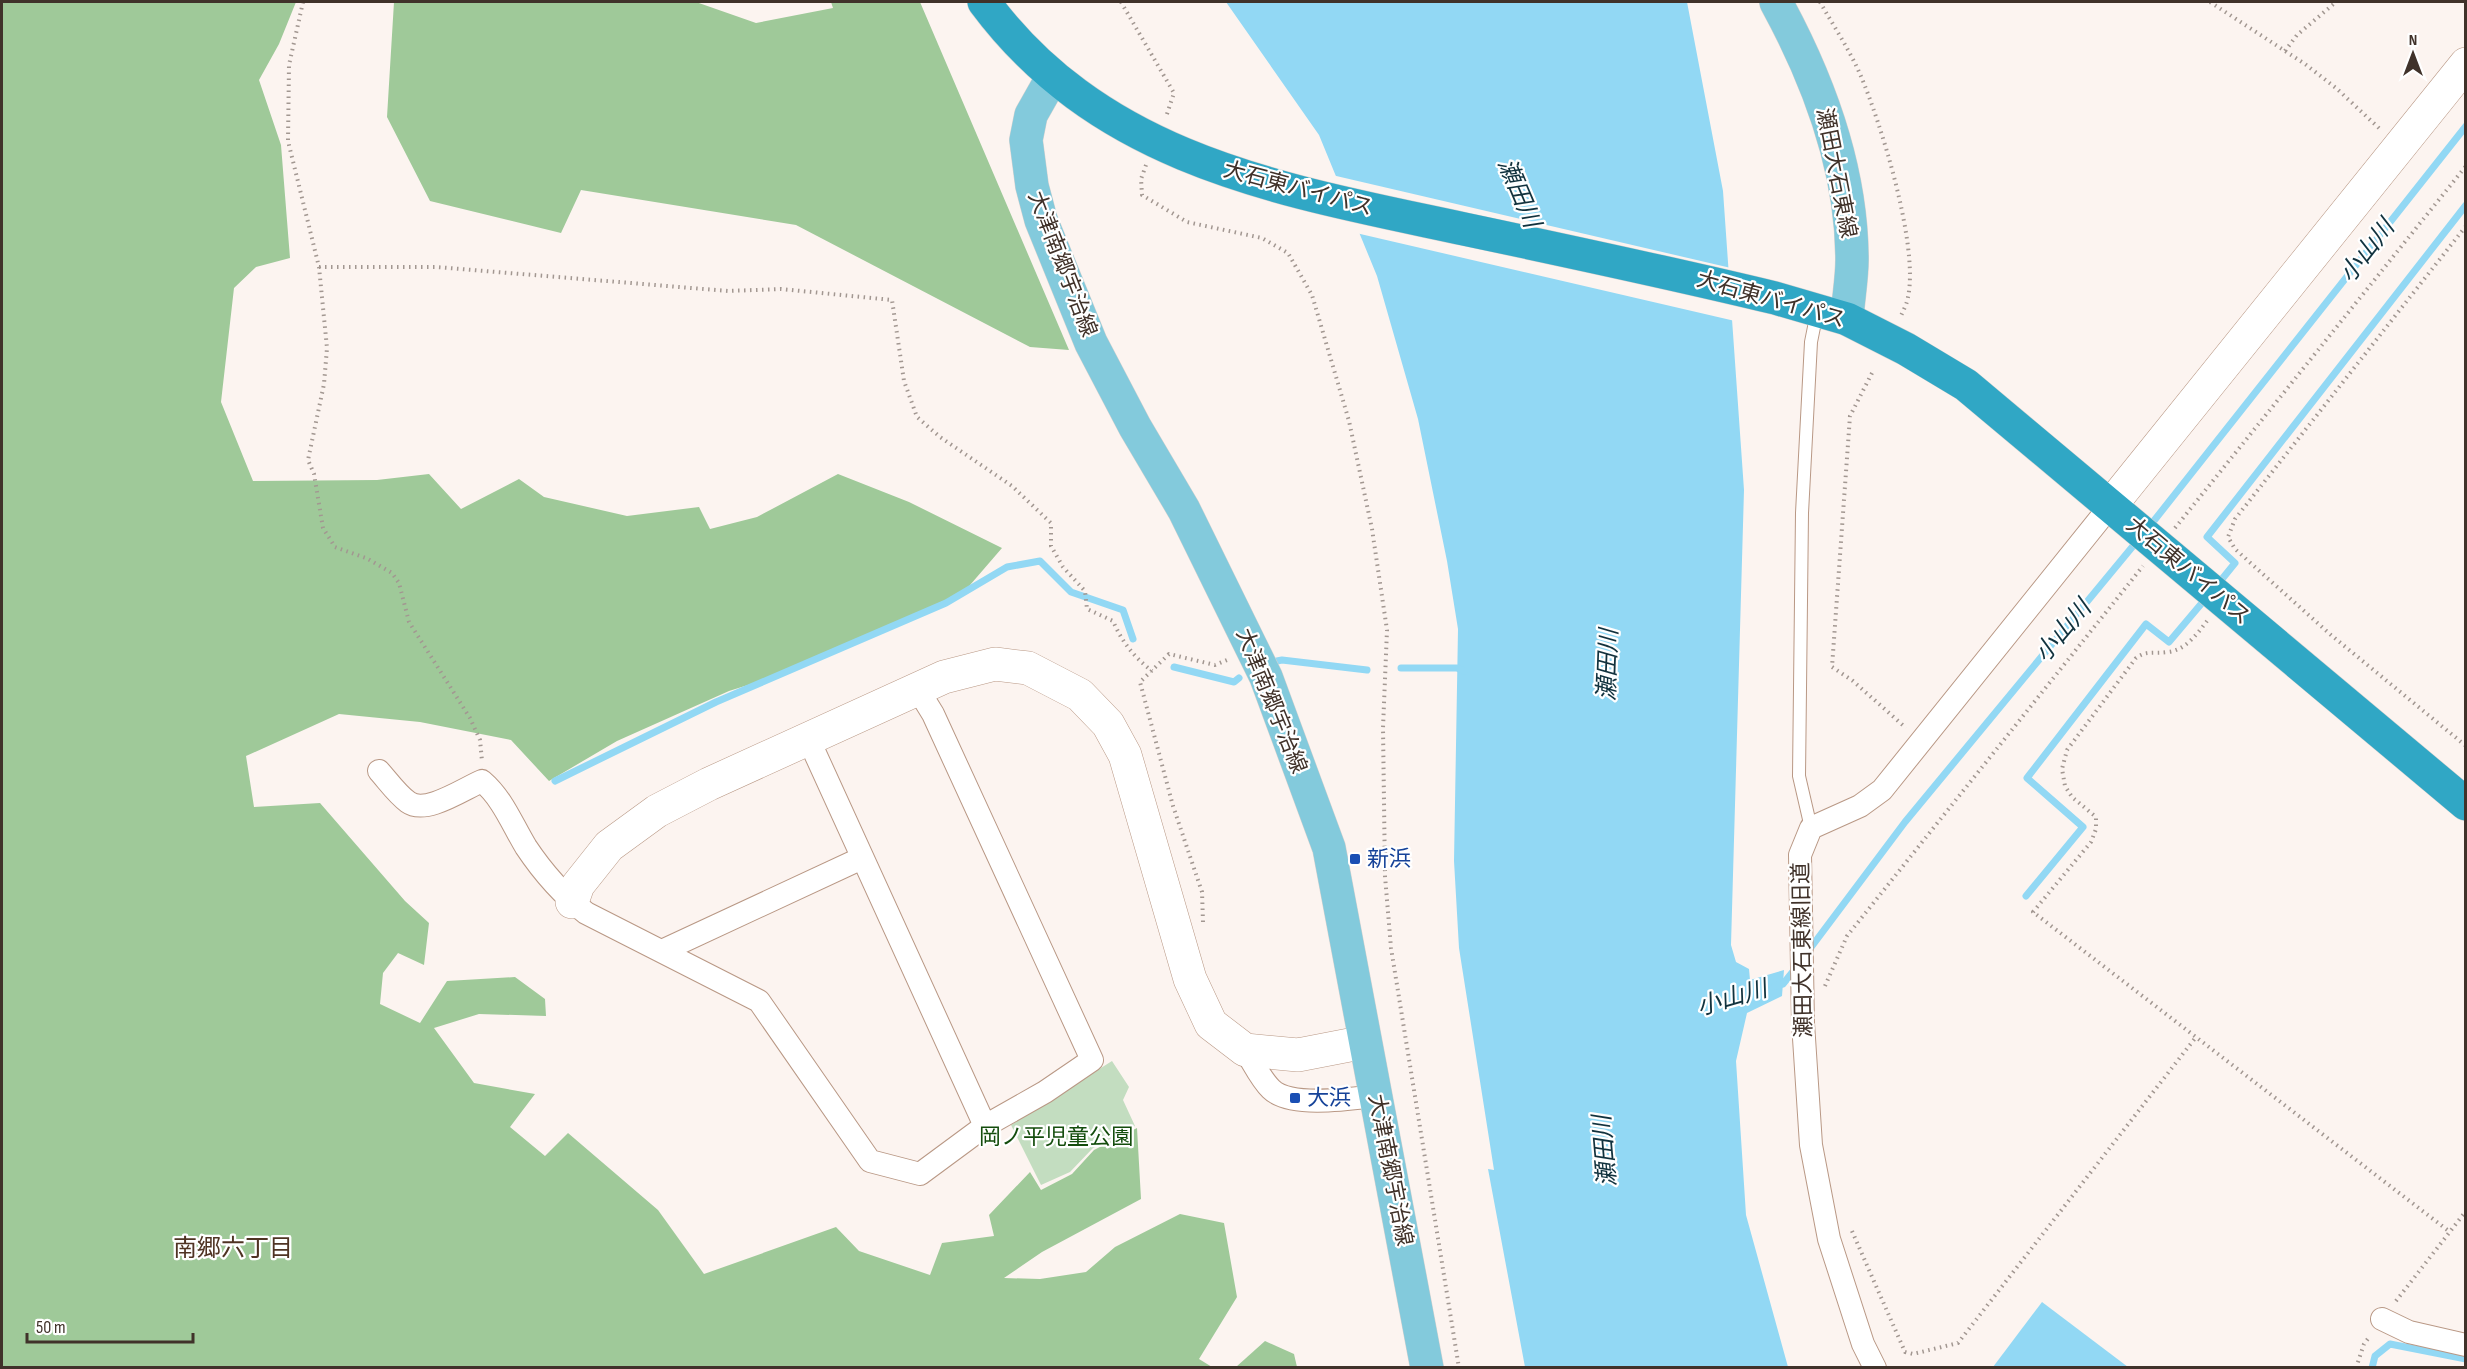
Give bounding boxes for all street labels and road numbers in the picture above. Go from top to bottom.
street label: 瀬田大石東線 [1810,106,1862,240]
street label: 大石東バイパス [1220,156,1376,222]
street label: 大津南郷宇治線 [1022,187,1102,341]
street label: 大石東バイパス [1693,266,1849,334]
street label: 大石東バイパス [2121,511,2255,631]
street label: 大津南郷宇治線 [1230,625,1312,777]
street label: 瀬田大石東線旧道 [1788,862,1818,1038]
street label: 大津南郷宇治線 [1362,1092,1418,1248]

